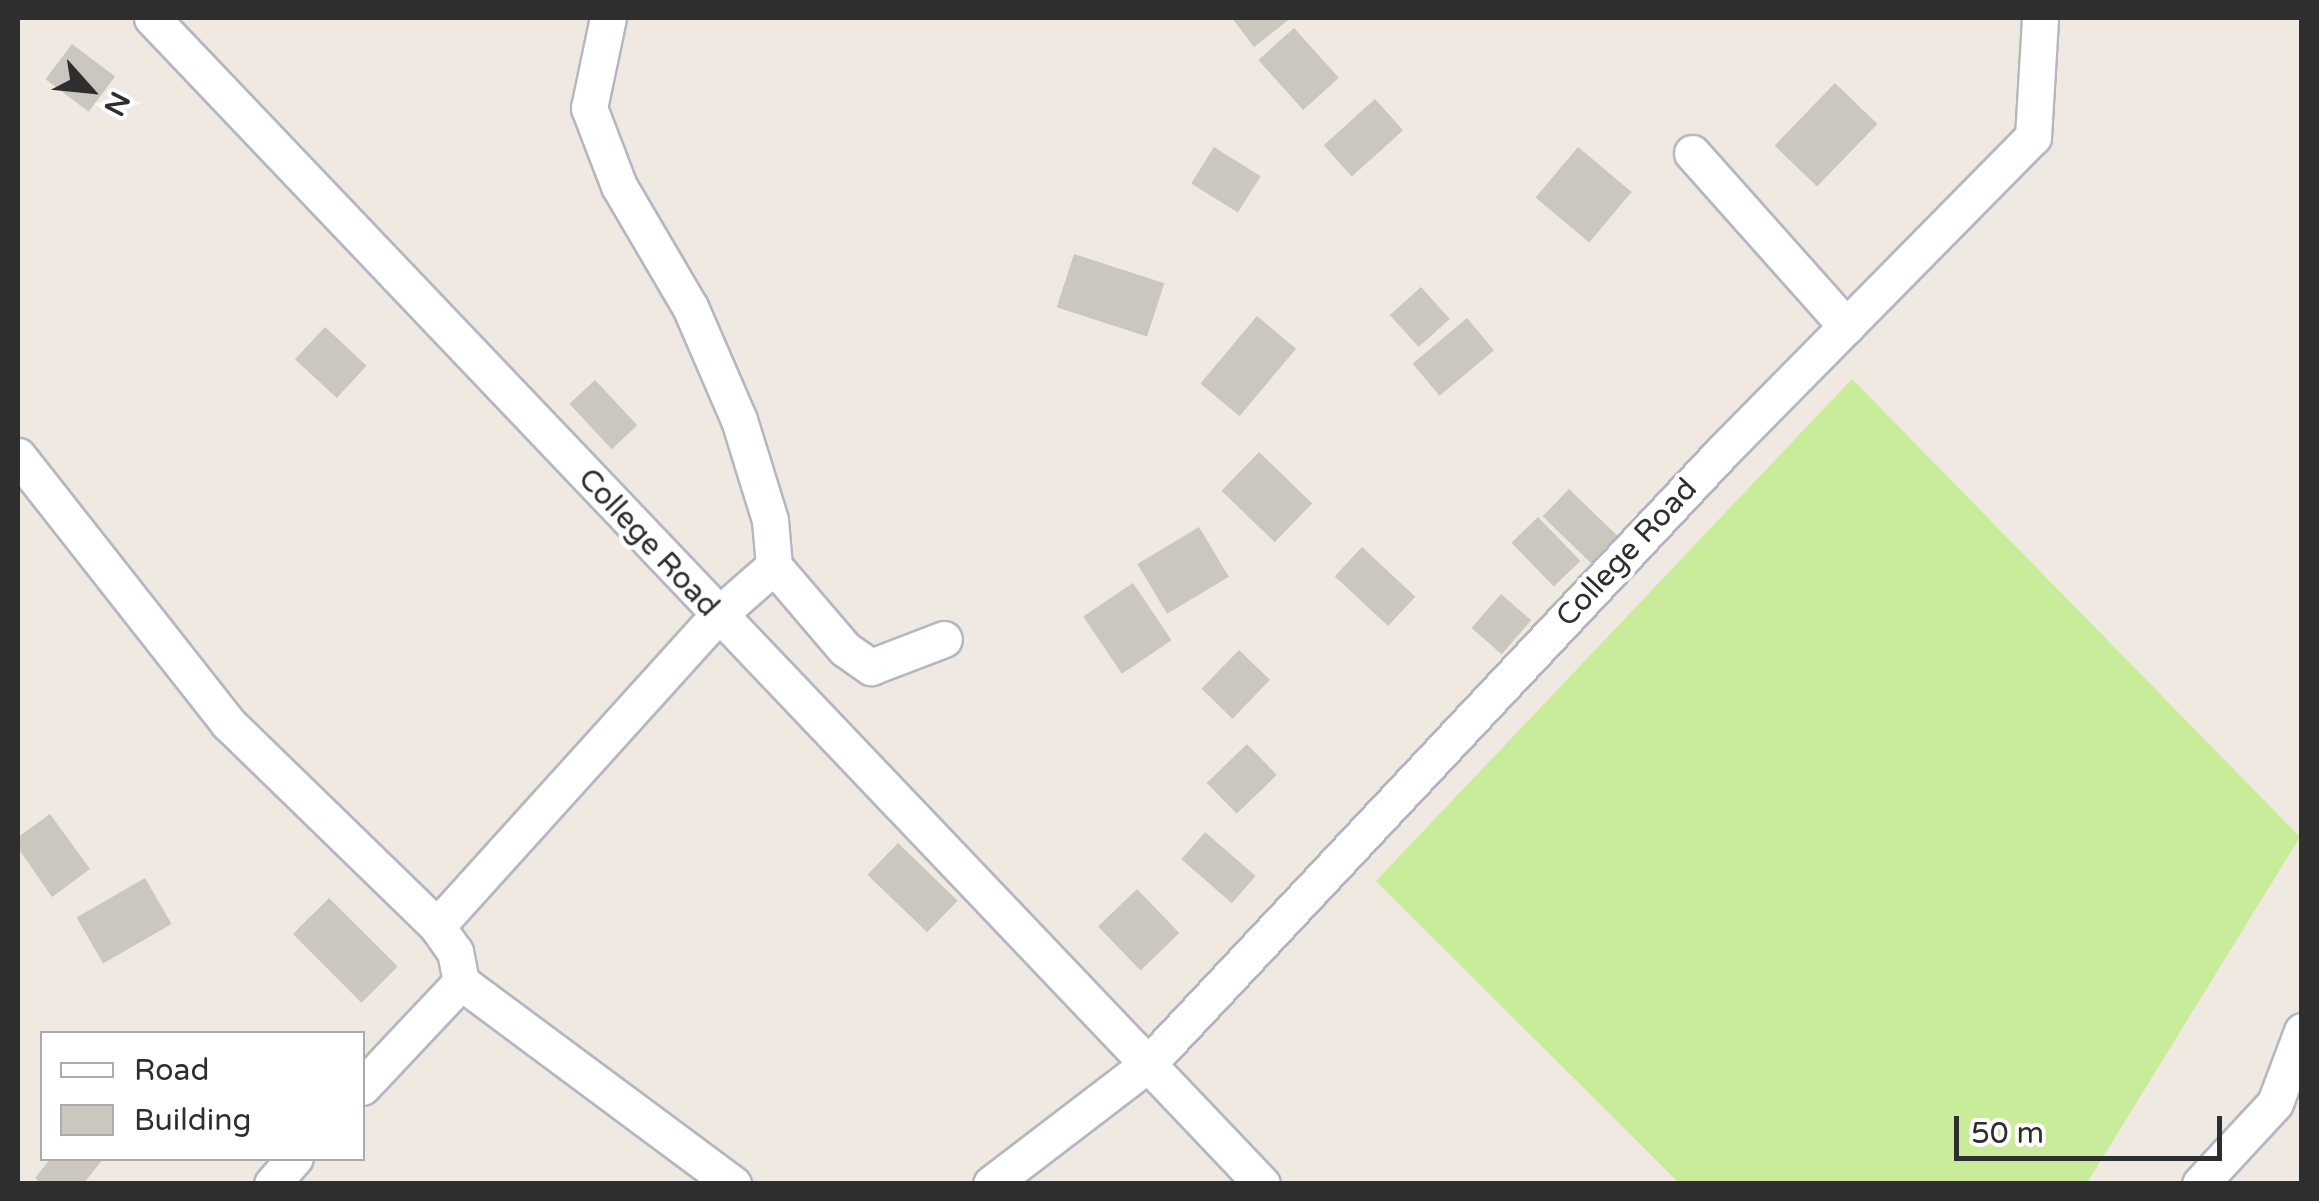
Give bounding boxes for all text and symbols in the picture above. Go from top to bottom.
north arrow [40,40,140,140]
text: N [96,86,137,121]
street label: College Road [570,461,726,625]
street label: College Road [1549,471,1705,635]
legend [40,1031,365,1161]
text: Road [134,1052,209,1089]
scale bar [1959,1096,2226,1158]
text: Building [134,1102,251,1139]
text: 50 m [1971,1115,2044,1152]

